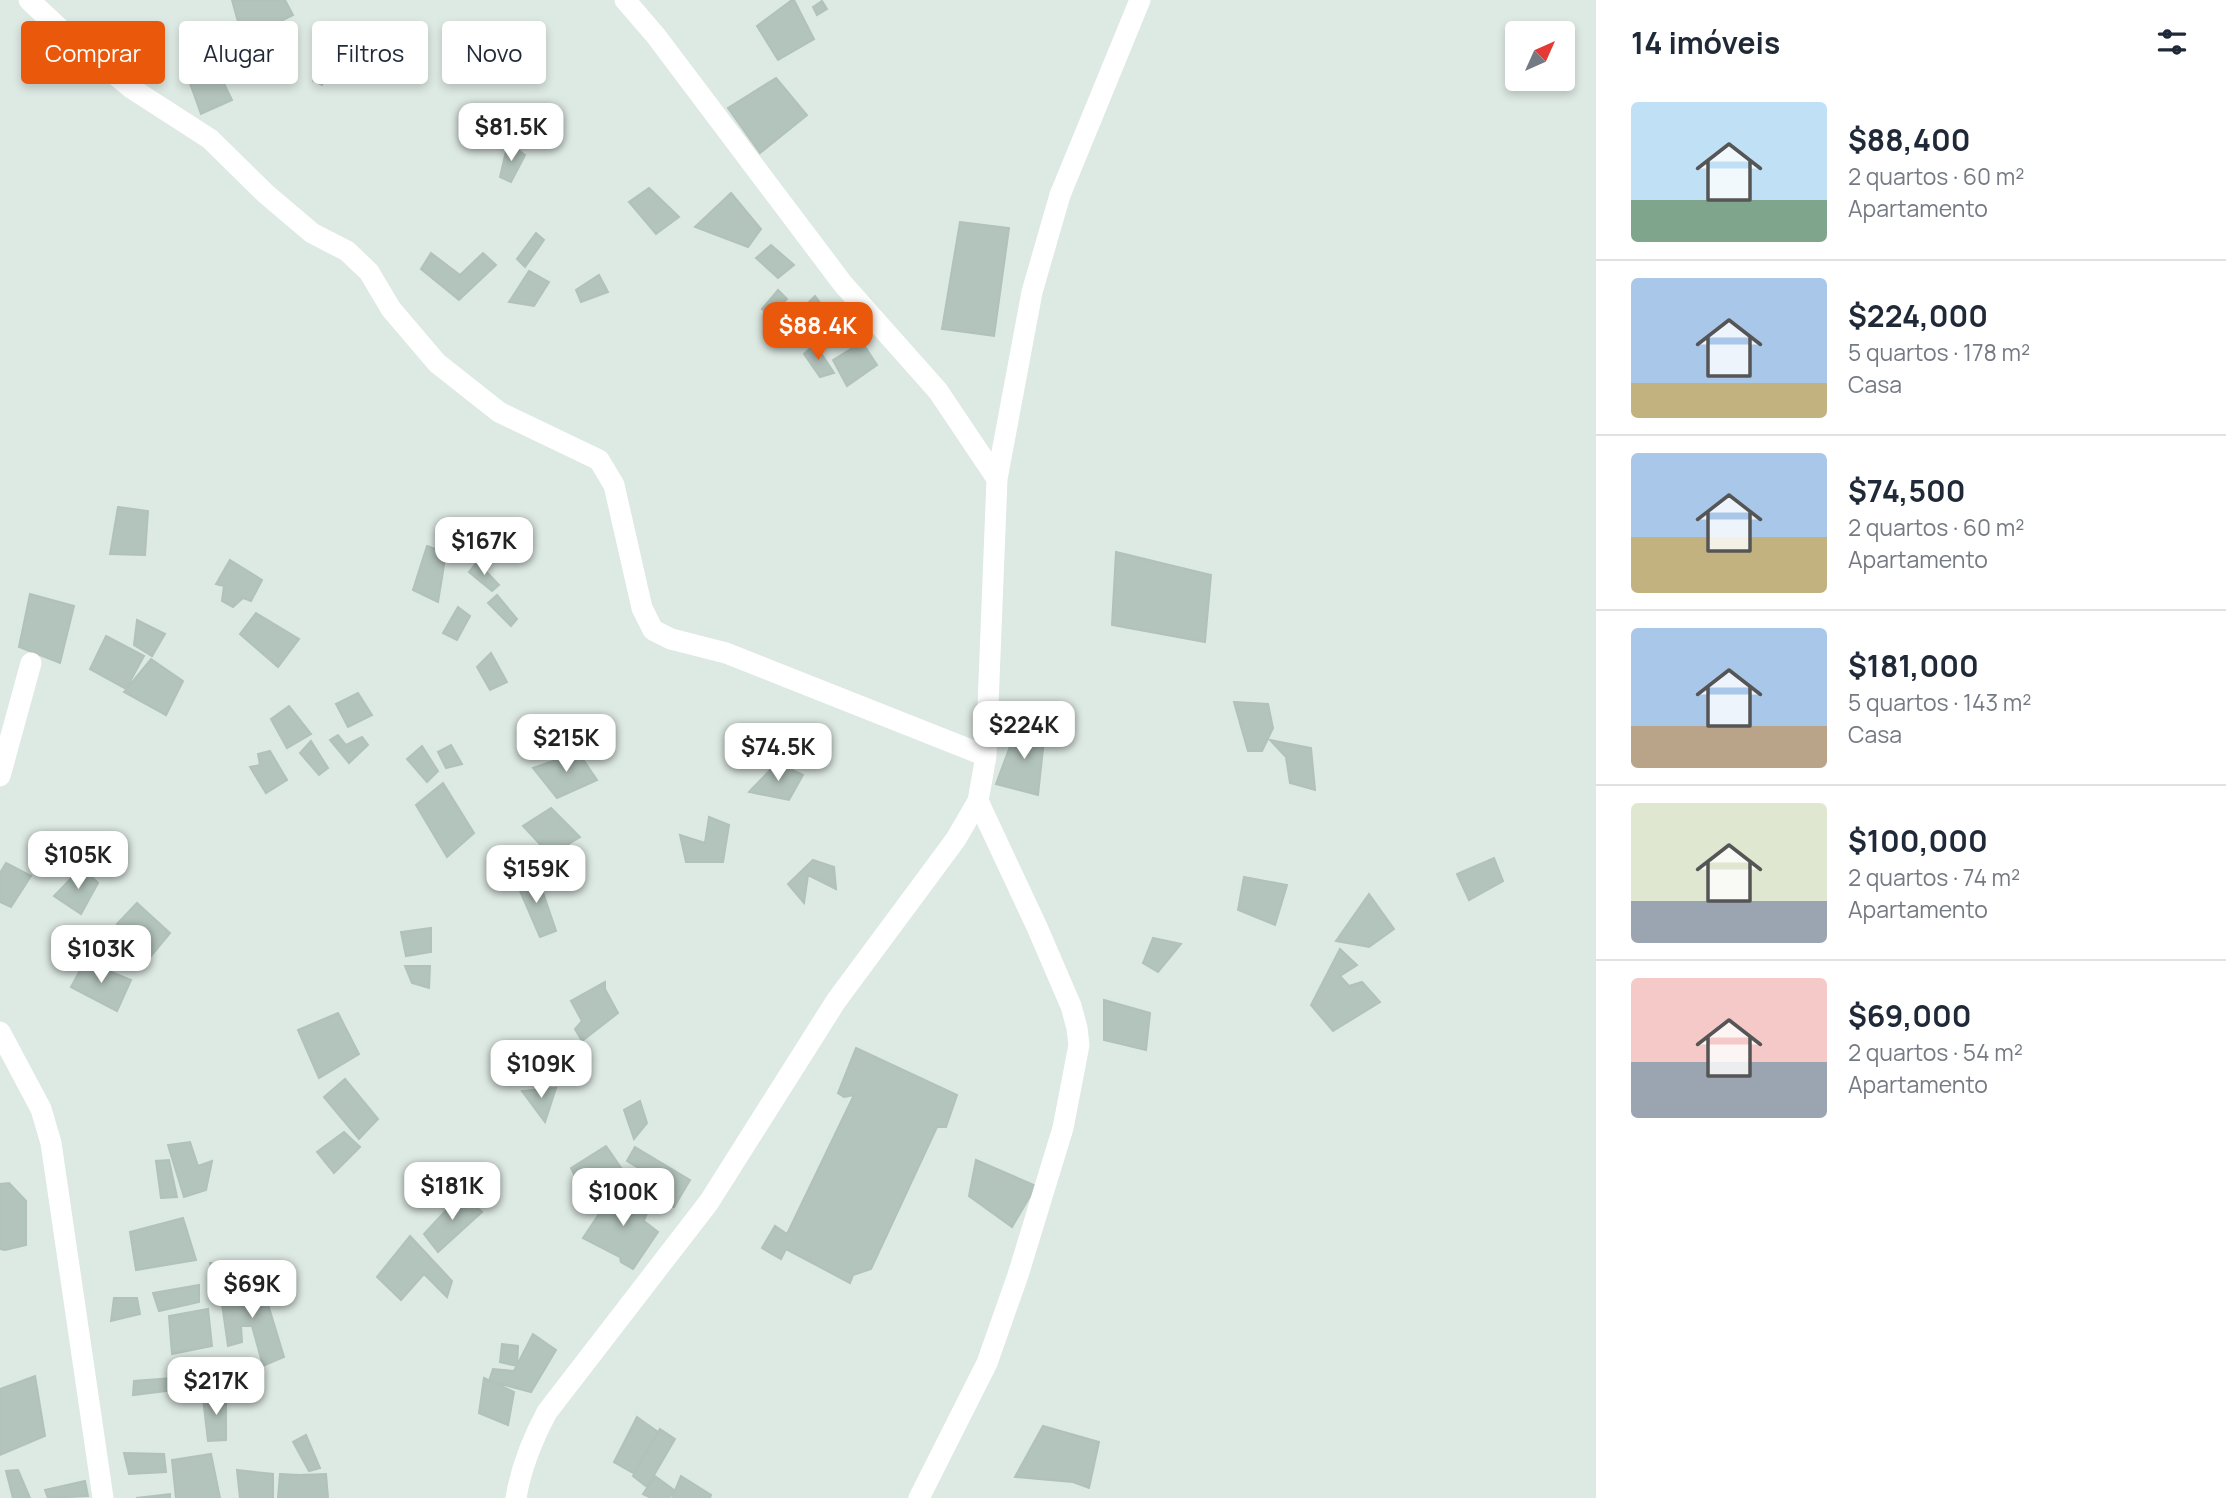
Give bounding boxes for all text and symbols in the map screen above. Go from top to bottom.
chip: Comprar [21,21,165,84]
chip: Alugar [179,21,298,84]
chip: Filtros [312,21,428,84]
chip: Novo [442,21,546,84]
north arrow [1505,21,1575,91]
map controls [1505,21,1575,91]
text: 14 imóveis [1631,22,1780,63]
icon: filters [2153,23,2191,61]
pin: $81.5K [454,104,568,163]
text: $81.5K [474,110,548,142]
text: $88,400 [1848,119,1970,160]
icon: home [1687,130,1771,214]
text: 2 quartos · 60 m² [1848,160,2024,192]
text: Apartamento [1848,192,1988,224]
text: $224,000 [1848,295,1988,336]
pin: $88.4K [761,302,875,362]
icon: home [1687,306,1771,390]
text: $88.4K [779,309,857,341]
text: 5 quartos · 178 m² [1848,336,2030,368]
text: Casa [1848,368,1902,400]
text: $74,500 [1848,470,1965,511]
icon: home [1687,481,1771,565]
text: 2 quartos · 60 m² [1848,511,2024,543]
pin: $167K [435,518,533,577]
text: $167K [451,524,517,556]
text: Apartamento [1848,543,1988,575]
text: $181,000 [1848,645,1979,686]
icon: home [1687,656,1771,740]
text: 5 quartos · 143 m² [1848,686,2032,718]
pin: $224K [975,702,1073,761]
text: $224K [989,708,1059,740]
pin: $215K [517,714,615,774]
text: Casa [1848,718,1902,750]
text: $215K [533,721,599,753]
pin: $74.5K [721,724,835,783]
text: $74.5K [741,730,815,762]
text: $100,000 [1848,820,1988,861]
icon: home [1687,831,1771,915]
pin: $105K [29,832,127,891]
text: $105K [44,838,112,870]
pin: $159K [487,846,585,905]
text: $159K [502,852,570,884]
text: 2 quartos · 74 m² [1848,861,2020,893]
text: Apartamento [1848,893,1988,925]
pin: $103K [52,926,150,985]
text: $103K [67,932,135,964]
text: $69,000 [1848,995,1972,1036]
icon: home [1687,1006,1771,1090]
text: 2 quartos · 54 m² [1848,1036,2023,1068]
pin: $109K [492,1040,590,1100]
text: $109K [507,1047,575,1079]
text: Apartamento [1848,1068,1988,1100]
pin: $181K [403,1162,501,1222]
pin: $100K [574,1168,672,1228]
text: $181K [420,1169,484,1201]
text: $100K [588,1175,658,1207]
pin: $69K [211,1260,293,1320]
text: $69K [223,1267,281,1299]
pin: $217K [167,1358,265,1417]
text: $217K [183,1364,249,1396]

